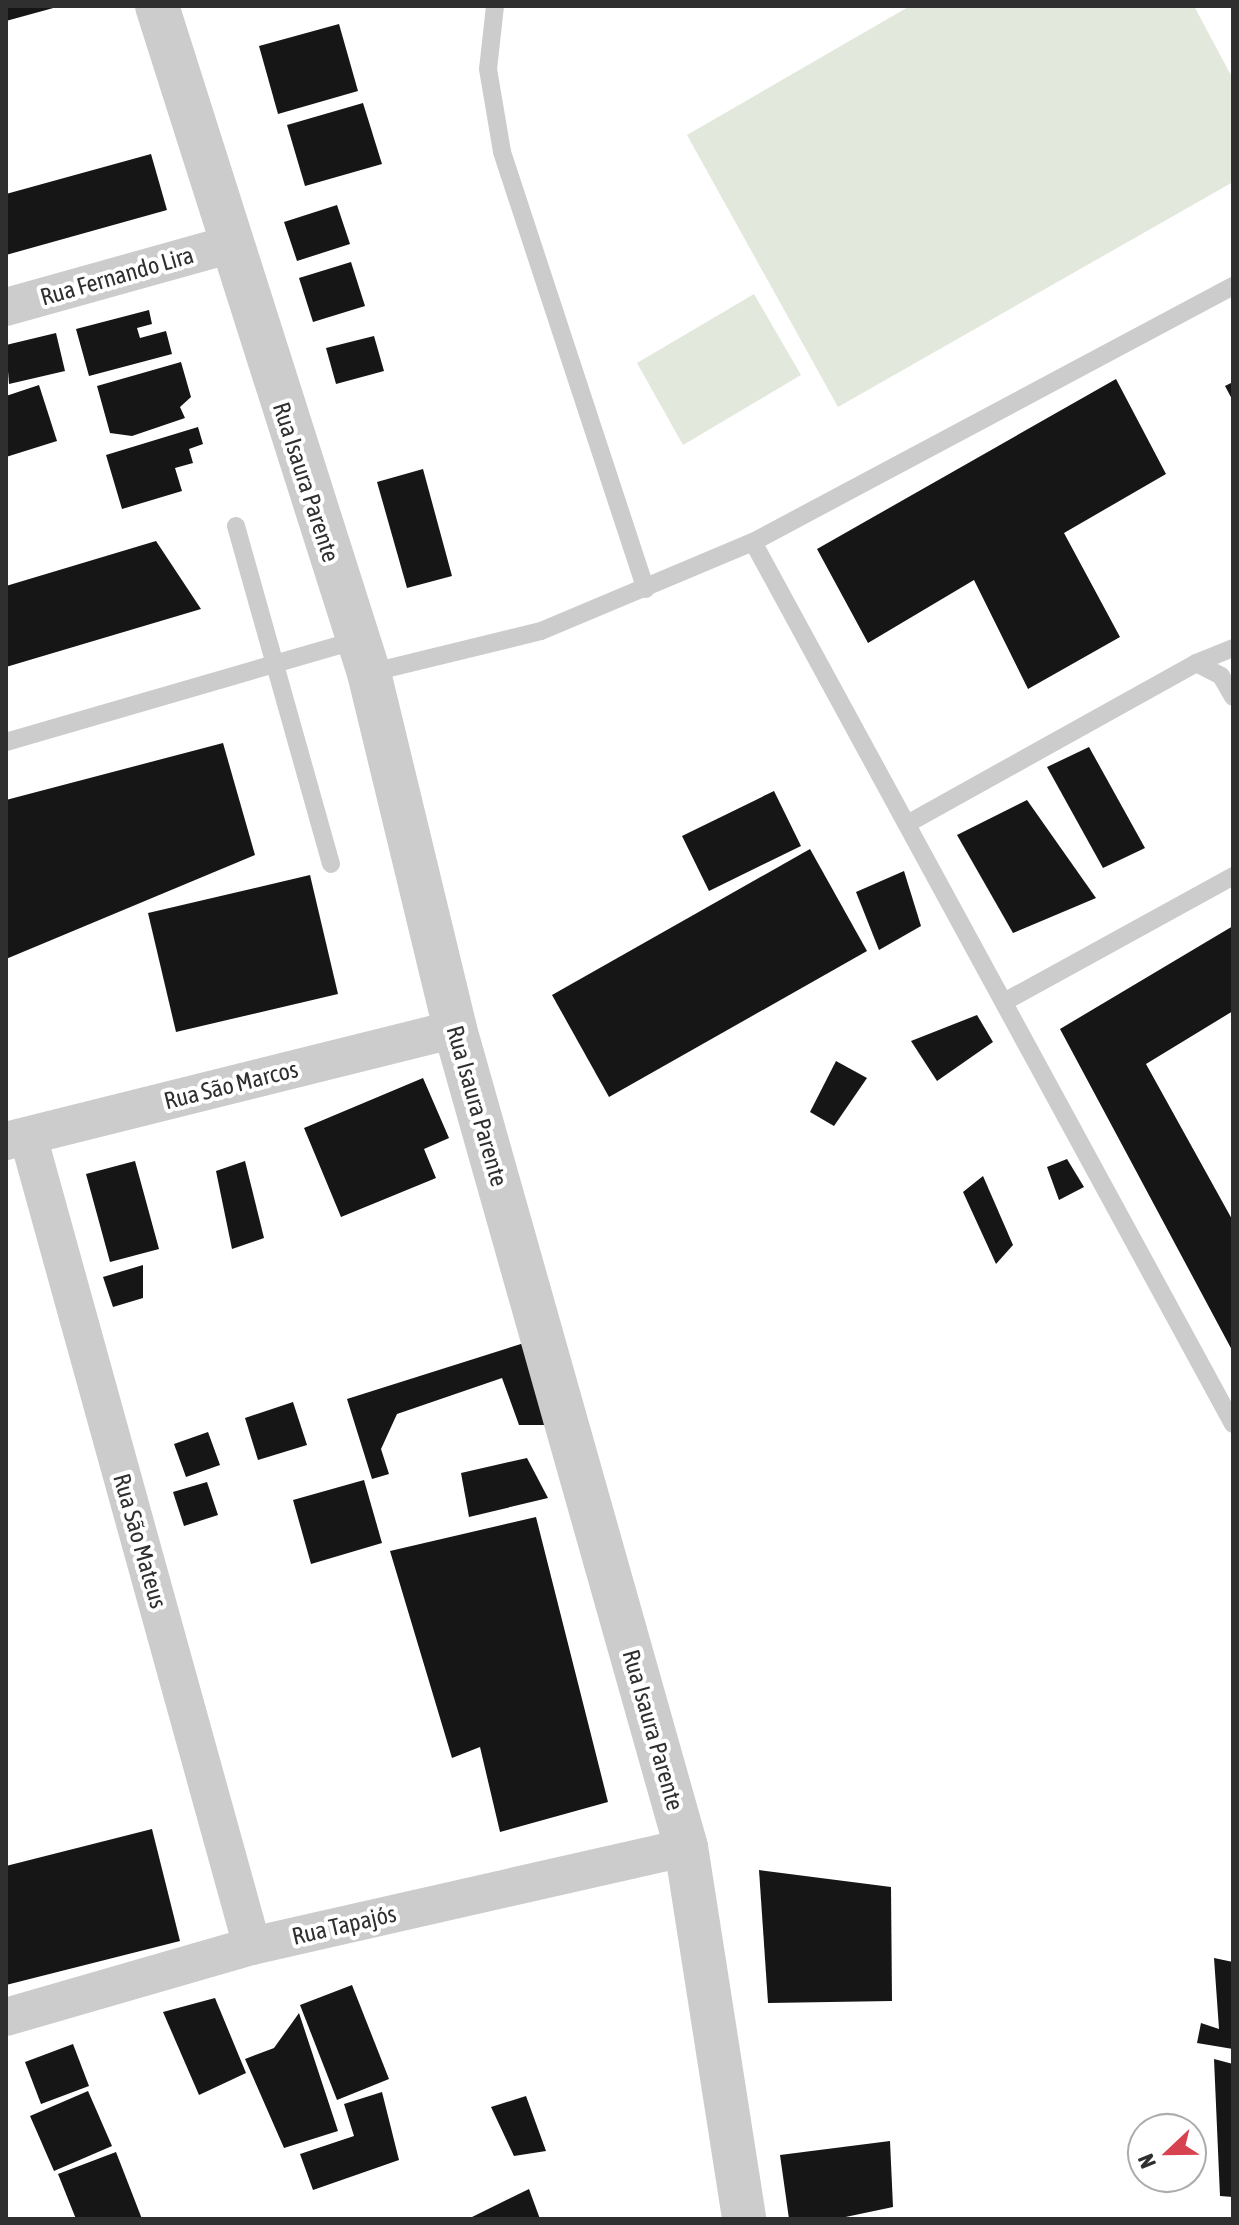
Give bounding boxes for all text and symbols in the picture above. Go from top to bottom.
street label: Rua Fernando Lira [37,240,197,312]
street label: Rua Isaura Parente [267,399,345,565]
street label: Rua Isaura Parente [440,1022,514,1190]
street label: Rua São Marcos [161,1054,301,1116]
street label: Rua São Mateus [107,1470,173,1612]
street label: Rua Isaura Parente [616,1646,690,1814]
street label: Rua Tapajós [289,1899,399,1951]
north arrow [1127,2113,1207,2193]
text: N [1132,2150,1161,2172]

